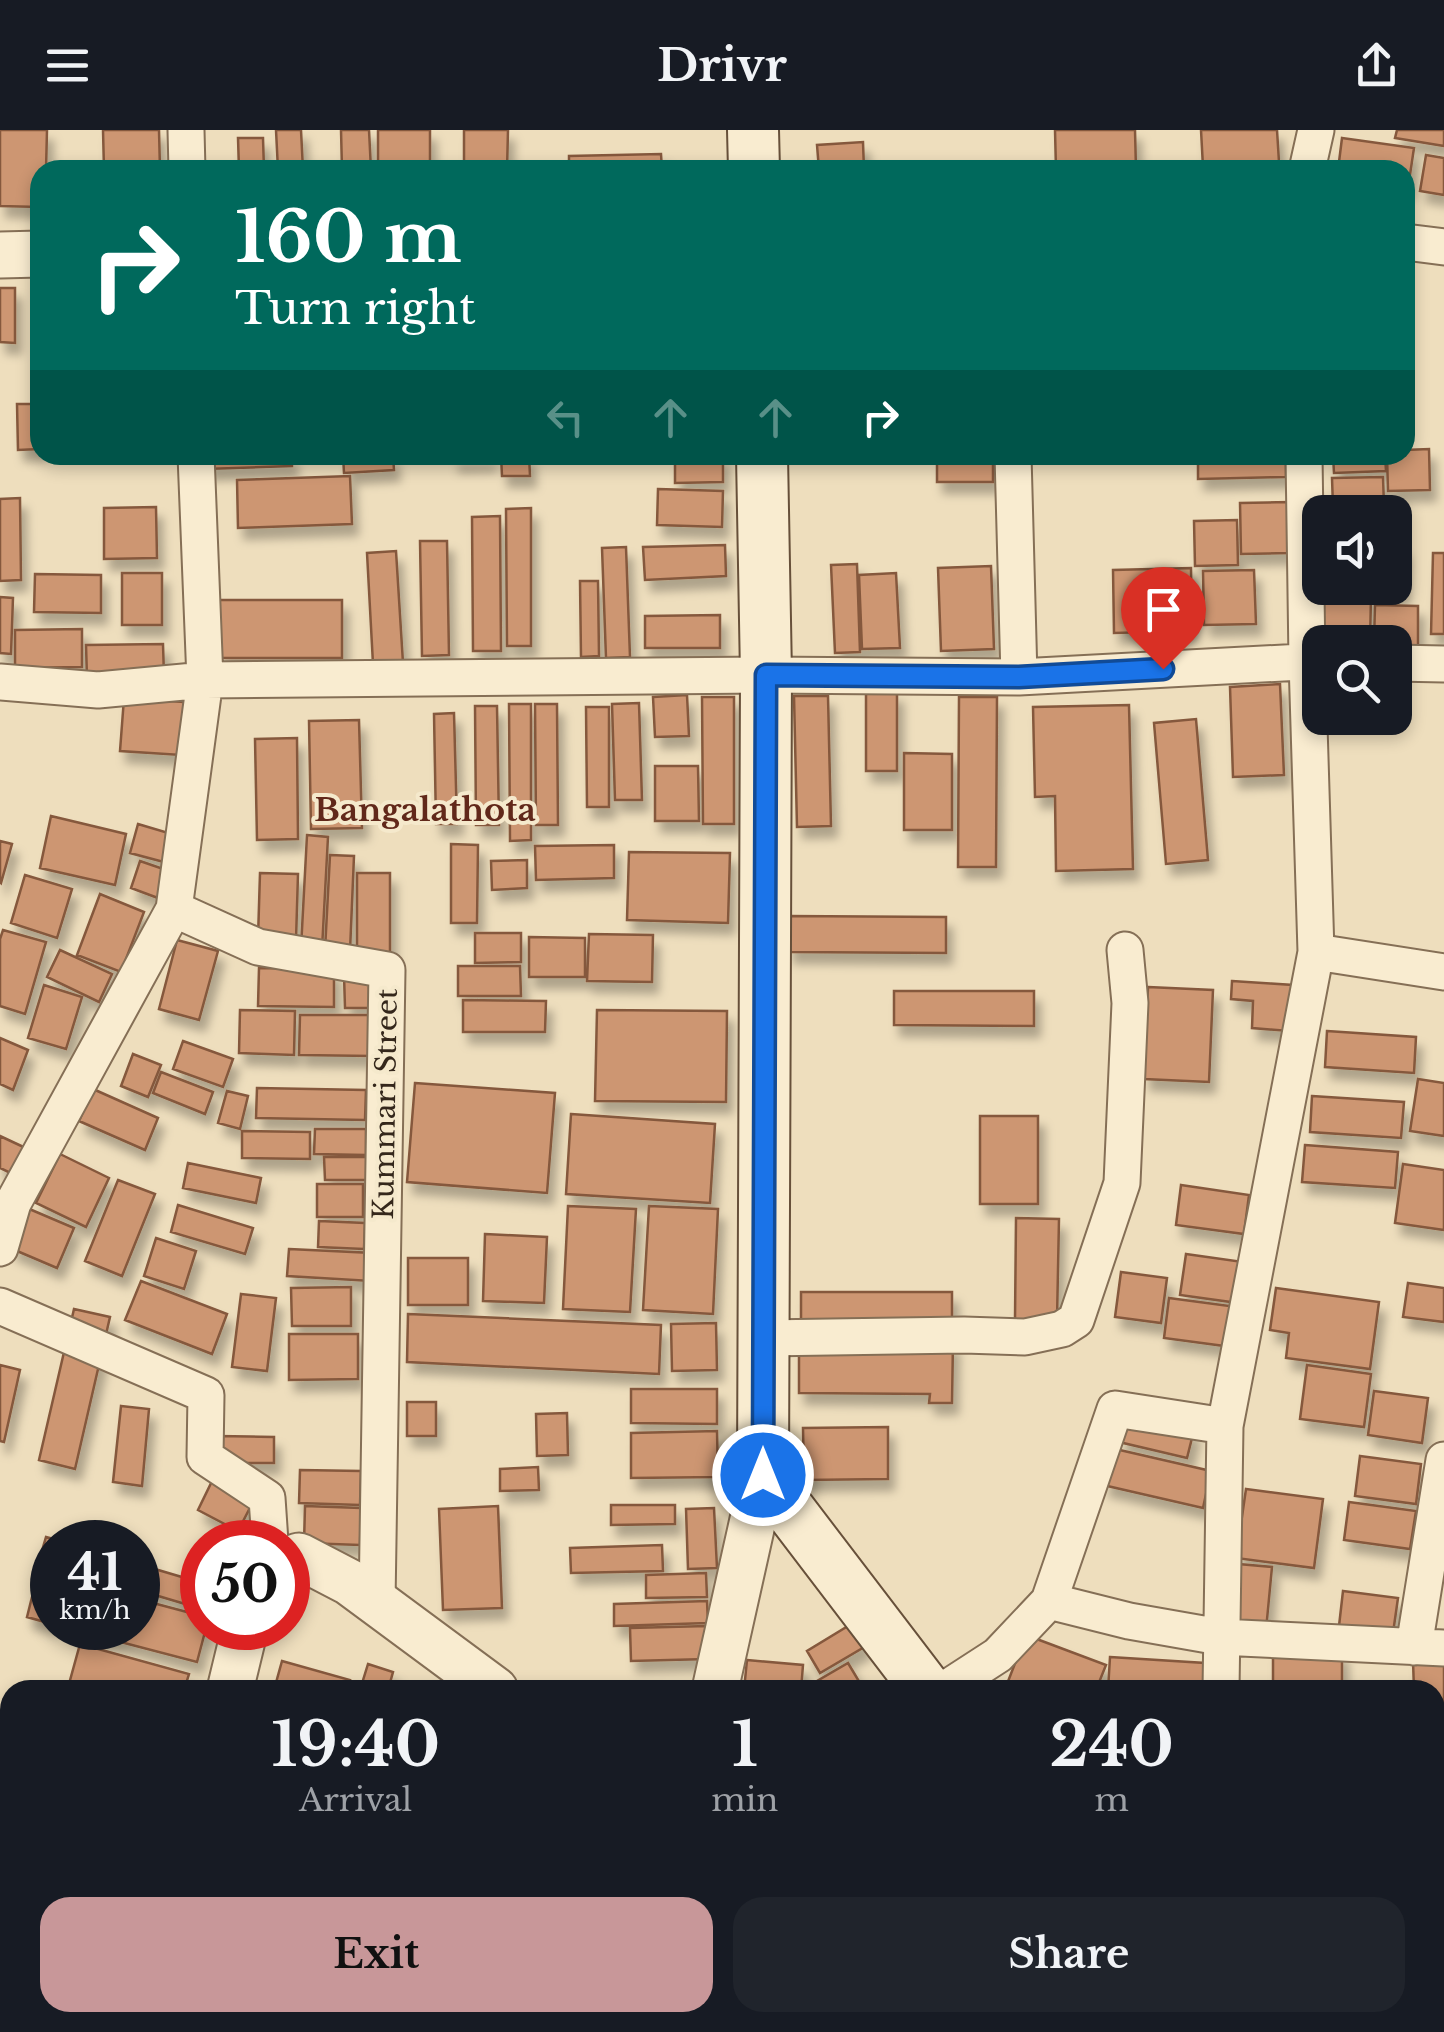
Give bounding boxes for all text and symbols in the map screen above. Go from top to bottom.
text: Drivr [657,37,787,93]
icon: menu [40,38,95,93]
icon: share [1349,38,1404,93]
text: 160 m [235,194,462,281]
icon: right [70,200,200,330]
text: Turn right [235,280,476,336]
icon: left [538,390,593,445]
icon: ahead [643,390,698,445]
icon: ahead [748,390,803,445]
icon: right [853,390,908,445]
map controls [1302,495,1412,735]
button: sound [1302,495,1412,605]
pin [1121,567,1206,670]
icon: arrive [1136,582,1191,637]
button: search [1302,625,1412,735]
district label: Bangalathota [314,790,536,830]
street label: Kummari Street [366,988,405,1220]
position arrow [711,1423,815,1527]
speed limit sign: 50 [180,1520,310,1650]
text: 41 [68,1541,123,1604]
text: km/h [60,1595,130,1626]
text: 19:40 [271,1708,440,1782]
text: 1 [732,1708,758,1782]
text: 240 [1050,1708,1174,1782]
text: Arrival [299,1780,412,1820]
text: min [711,1780,778,1820]
text: m [1095,1780,1129,1820]
button: Exit [40,1897,713,2012]
button: Share [733,1897,1405,2012]

